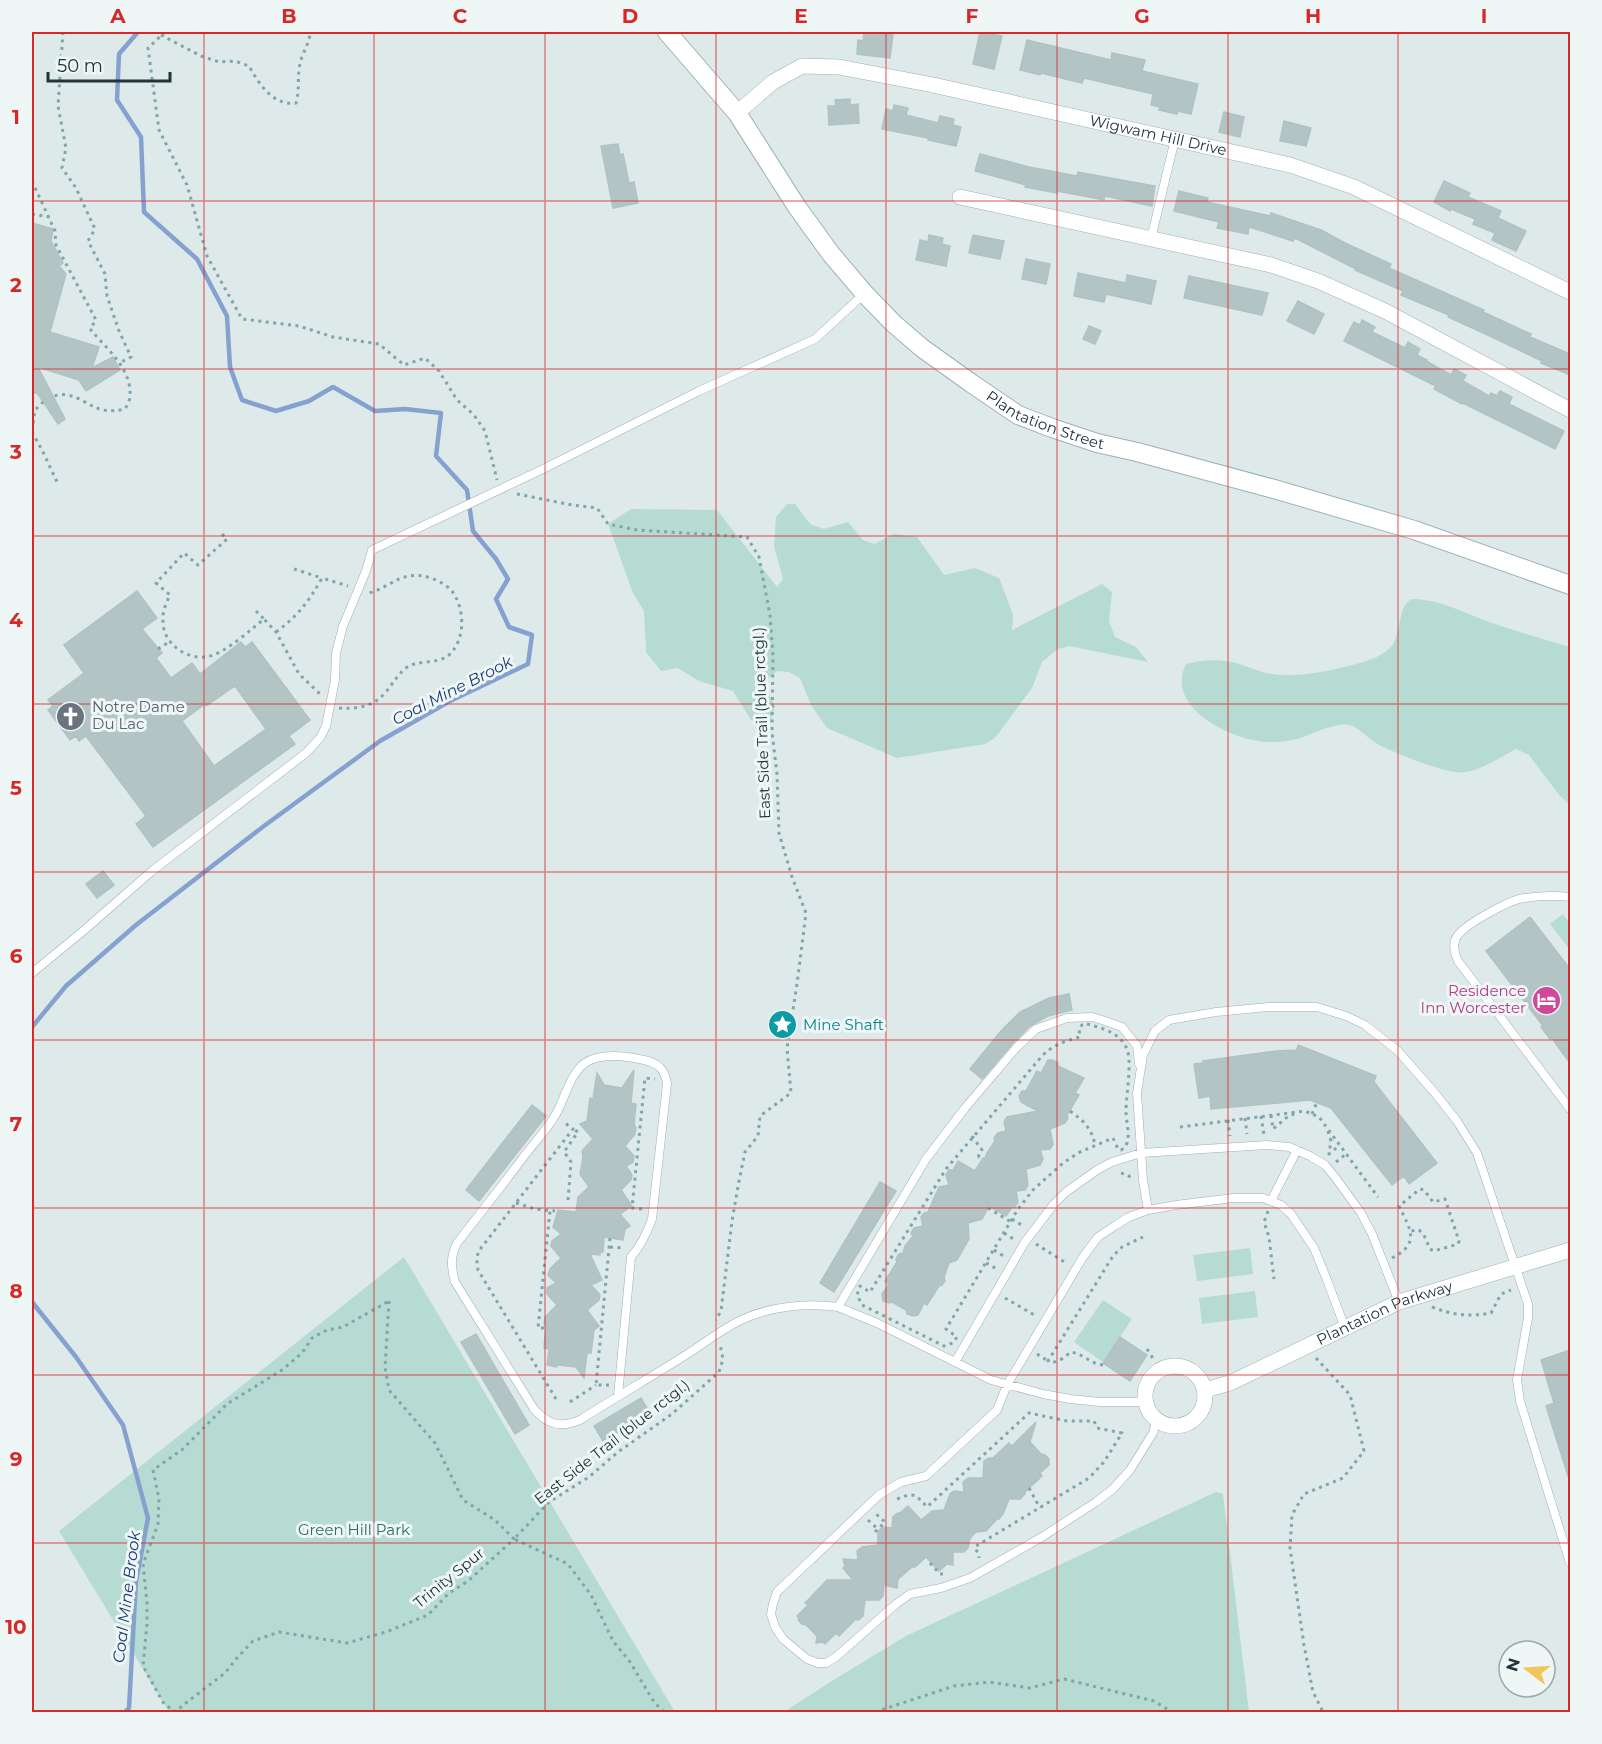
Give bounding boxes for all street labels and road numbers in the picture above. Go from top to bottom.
street label: Wigwam Hill Drive [1088,110,1229,160]
street label: Plantation Street [983,386,1106,453]
street label: East Side Trail (blue rctgl.) [749,627,774,819]
street label: Plantation Parkway [1313,1276,1455,1349]
street label: East Side Trail (blue rctgl.) [530,1375,693,1508]
street label: Trinity Spur [409,1543,488,1612]

